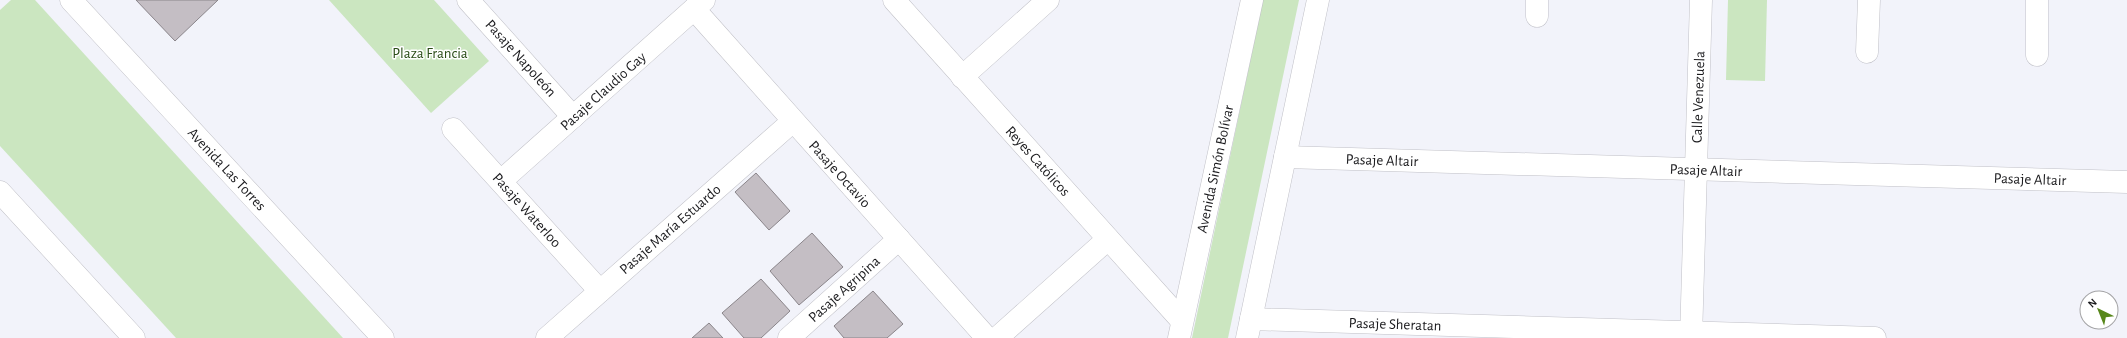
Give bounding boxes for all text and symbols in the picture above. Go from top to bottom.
street label: Pasaje Napoleón [482,17,559,100]
park label: Plaza Francia [392,46,468,61]
street label: Pasaje Claudio Gay [558,49,649,134]
street label: Calle Venezuela [1689,51,1708,143]
street label: Avenida Simón Bolívar [1195,104,1236,234]
street label: Reyes Católicos [1002,123,1073,199]
street label: Avenida Las Torres [185,125,269,214]
street label: Pasaje Octavio [806,138,873,211]
street label: Pasaje Altair [1345,152,1419,169]
street label: Pasaje Altair [1669,162,1743,179]
street label: Pasaje Waterloo [489,170,564,250]
street label: Pasaje Altair [1993,171,2067,188]
street label: Pasaje María Estuardo [617,182,724,277]
street label: Pasaje Agripina [806,253,883,325]
north arrow [2079,290,2119,330]
text: N [2086,296,2099,310]
street label: Pasaje Sheratan [1348,315,1442,334]

